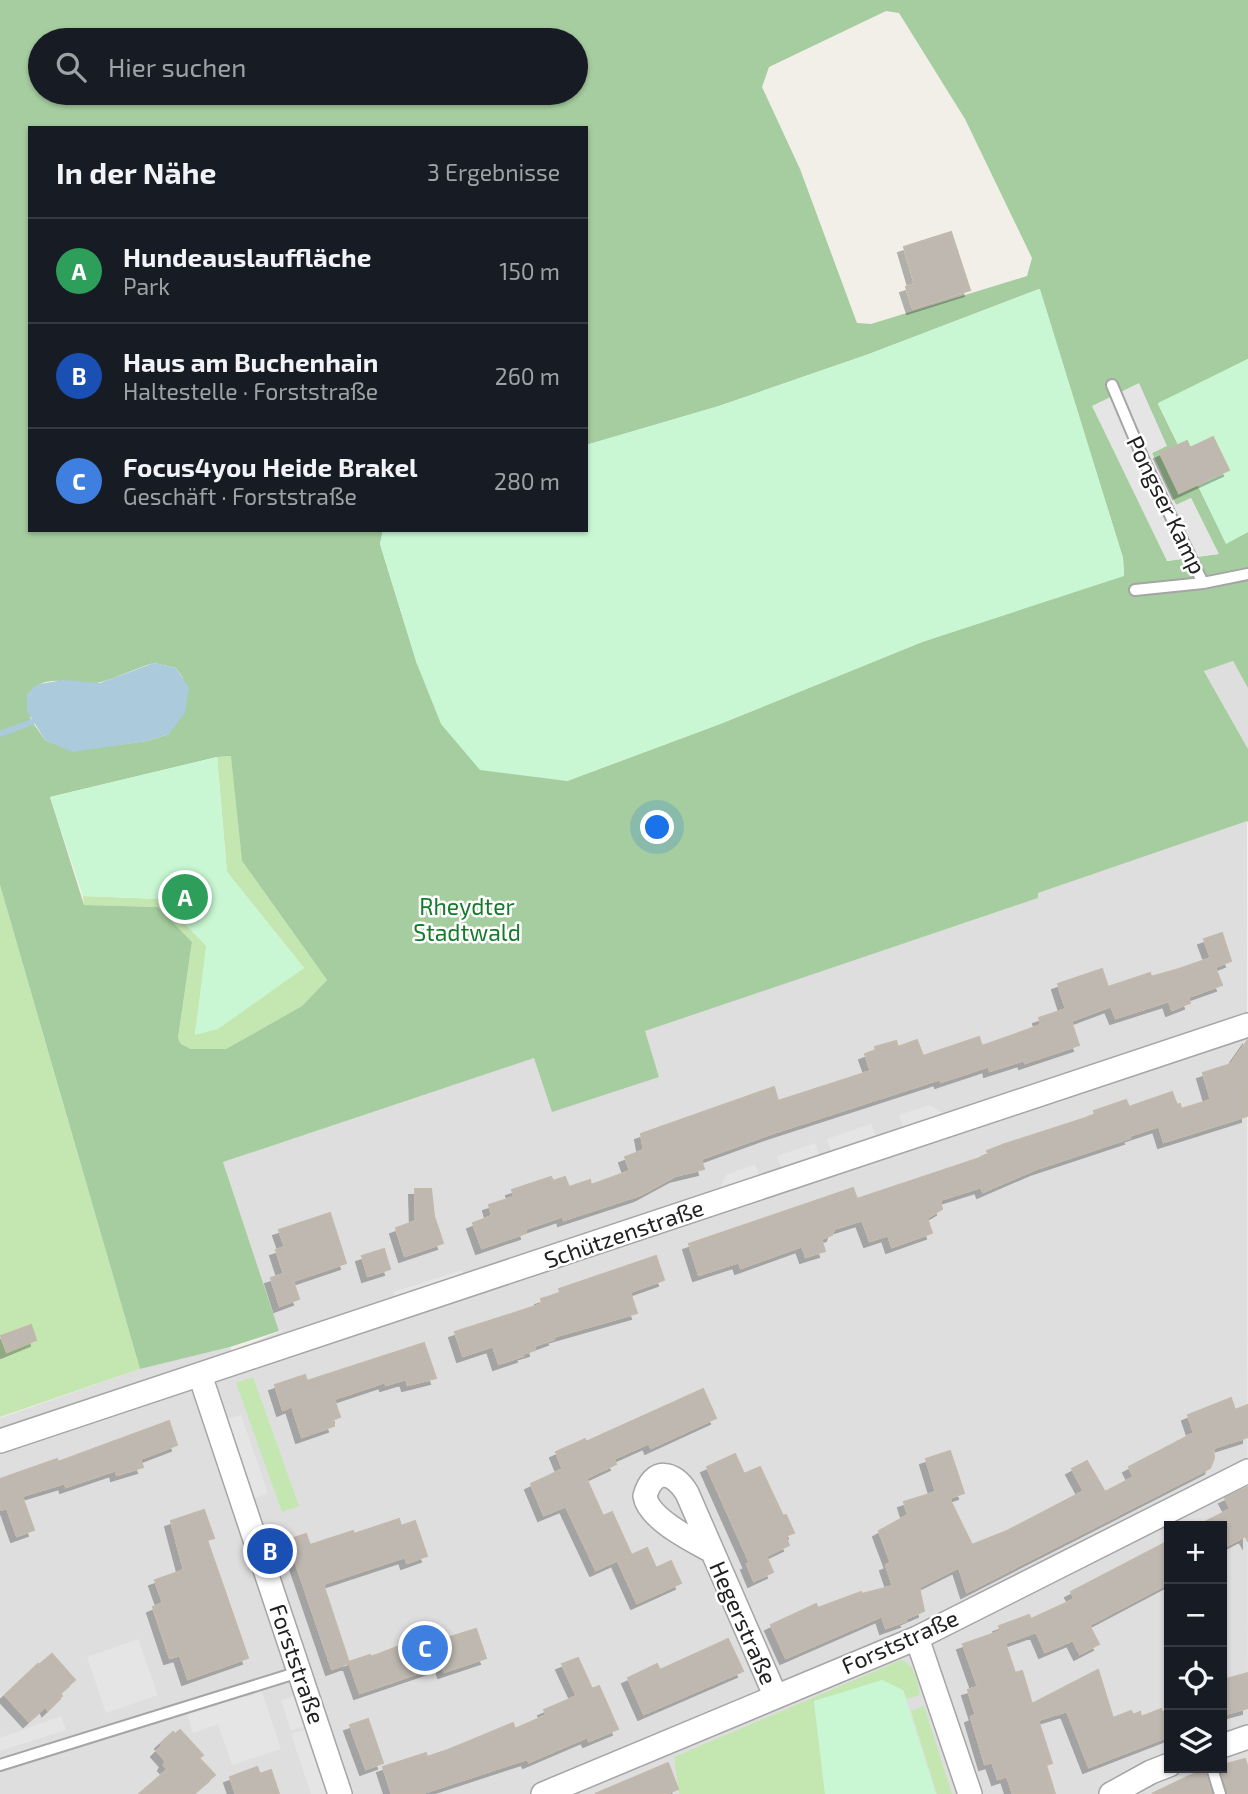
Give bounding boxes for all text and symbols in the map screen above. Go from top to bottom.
search box [28,28,588,105]
icon: search [52,48,90,86]
text: Hier suchen [108,51,246,82]
text: In der Nähe [56,154,217,190]
text: 3 Ergebnisse [427,158,560,186]
text: Hundeauslauffläche [123,241,371,272]
text: A [71,257,87,285]
text: 150 m [499,257,560,285]
text: Park [123,272,170,300]
text: Haus am Buchenhain [123,346,378,377]
text: B [72,362,86,390]
text: 260 m [495,362,560,390]
text: Haltestelle · Forststraße [123,377,378,405]
street label: Pongser Kamp [1121,431,1212,578]
text: Focus4you Heide Brakel [123,451,418,482]
text: C [72,467,86,495]
text: 280 m [494,467,560,495]
text: Geschäft · Forststraße [123,482,357,510]
your location [640,810,674,844]
pin: A [162,871,208,923]
park label: Rheydter Stadtwald [413,892,521,946]
street label: Schützenstraße [540,1193,707,1273]
map controls [1164,1521,1227,1773]
button: + [1164,1521,1227,1584]
pin: B [247,1525,293,1577]
street label: Hegerstraße [704,1557,784,1689]
button: − [1164,1584,1227,1647]
street label: Forststraße [264,1600,332,1727]
street label: Forststraße [837,1603,962,1679]
pin: C [402,1622,448,1674]
button: locate [1164,1647,1227,1710]
button: layers [1164,1710,1227,1773]

